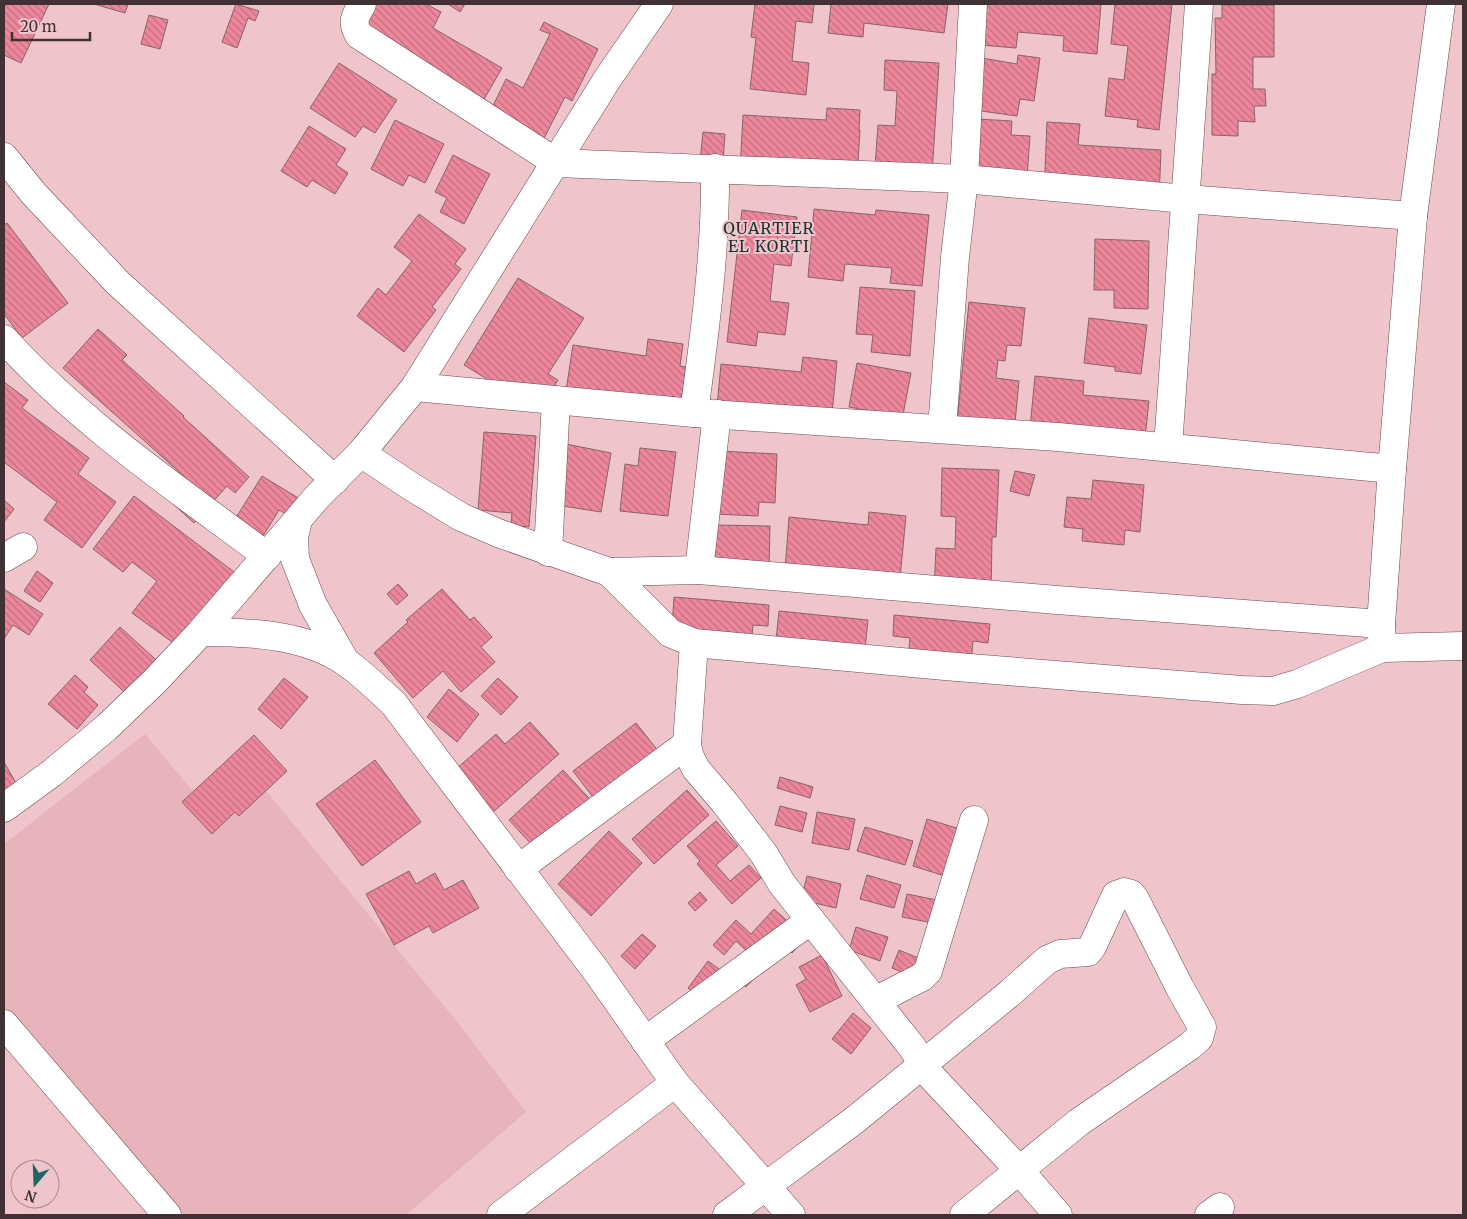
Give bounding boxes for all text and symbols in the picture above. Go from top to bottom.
scale bar [12,10,90,42]
text: 20 m [20,17,57,36]
district label: QUARTIER EL KORTI [723,218,815,256]
north arrow [10,1159,60,1209]
text: N [23,1186,39,1207]

